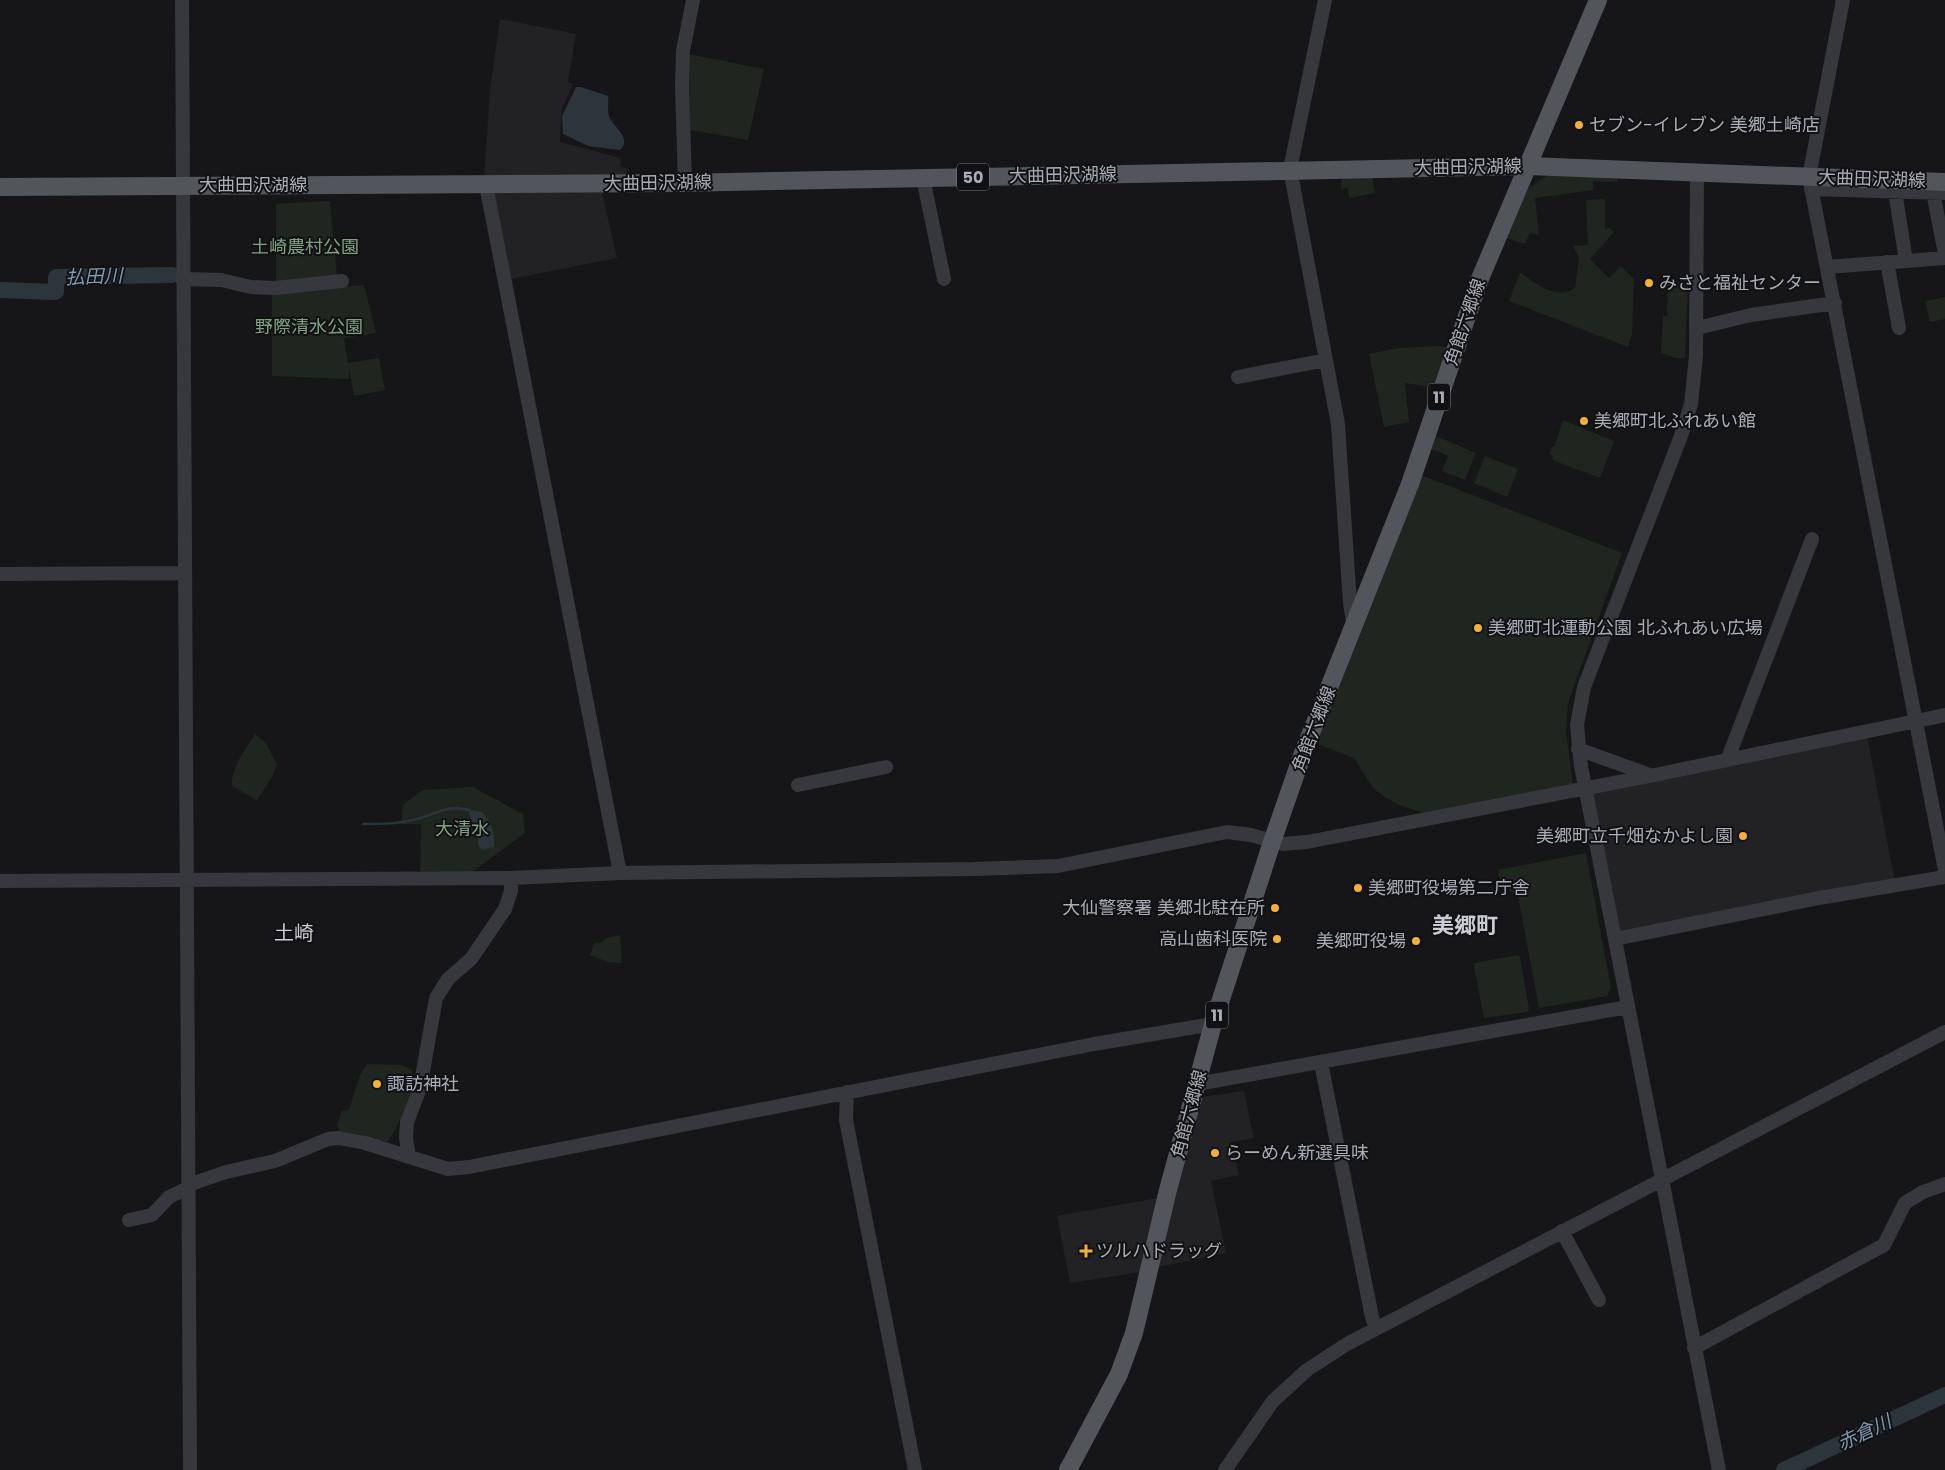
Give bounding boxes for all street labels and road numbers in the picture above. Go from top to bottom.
street label: 大曲田沢湖線 [1414,153,1522,180]
street label: 大曲田沢湖線 [1009,161,1117,188]
road number: 50 [957,163,989,190]
street label: 大曲田沢湖線 [1818,164,1926,193]
street label: 大曲田沢湖線 [604,169,712,196]
street label: 大曲田沢湖線 [199,172,307,197]
street label: 角館六郷線 [1438,275,1491,368]
road number: 11 [1428,384,1450,411]
street label: 角館六郷線 [1286,682,1341,775]
road number: 11 [1206,1002,1228,1028]
street label: 角館六郷線 [1165,1067,1212,1161]

